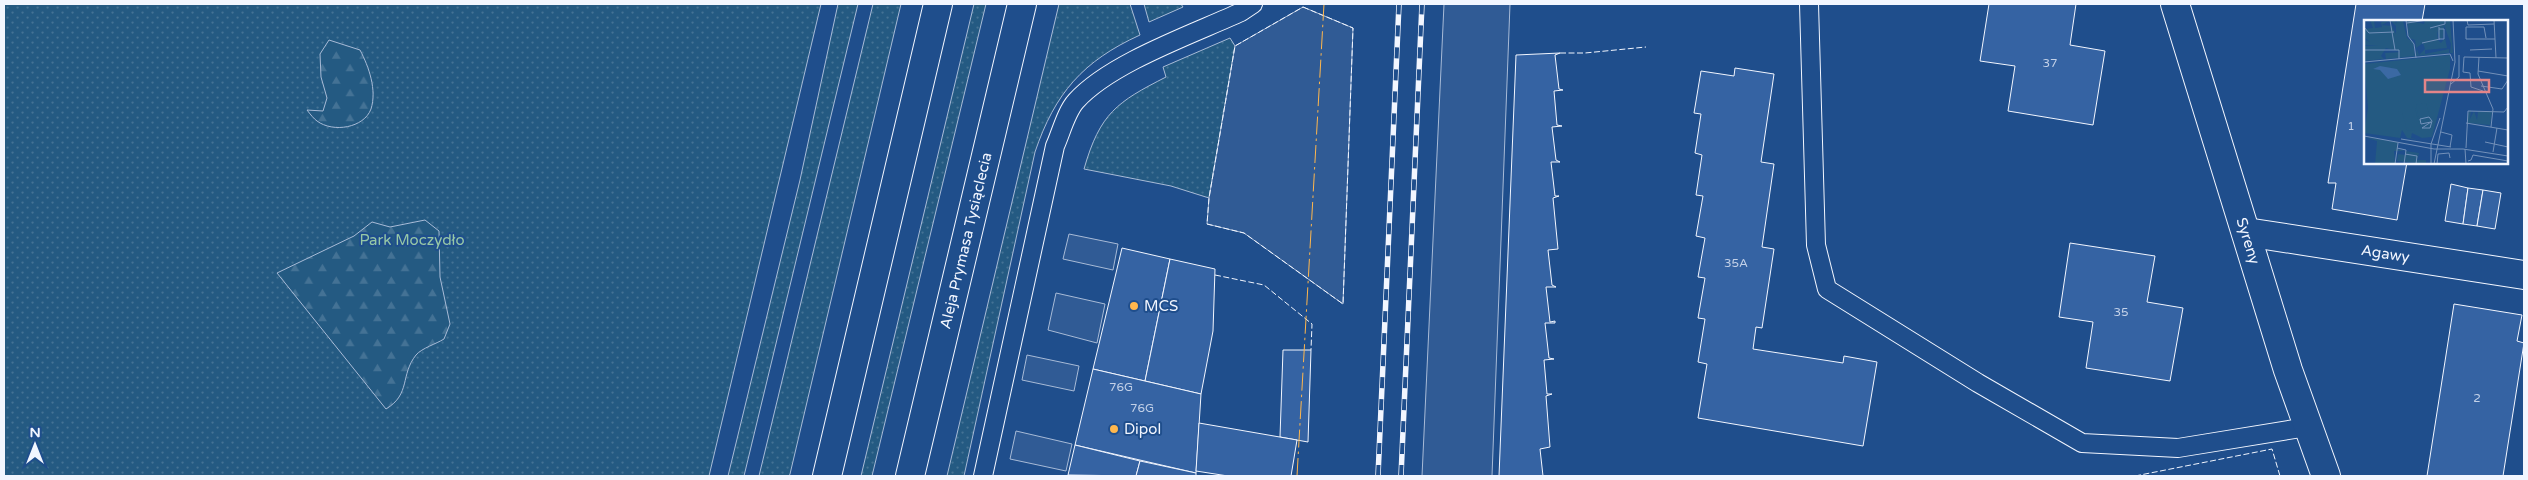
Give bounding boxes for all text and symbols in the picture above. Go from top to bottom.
inset map [2364,20,2508,164]
house number: 37 [2042,56,2058,70]
house number: 1 [2347,119,2355,133]
street label: Aleja Prymasa Tysiąclecia [936,150,996,331]
street label: Syreny [2232,215,2264,267]
park label: Park Moczydło [359,231,465,249]
street label: Agawy [2360,241,2411,266]
house number: 35A [1724,256,1748,270]
place label: MCS [1144,297,1178,315]
marker: MCS [1128,300,1140,312]
house number: 35 [2113,305,2129,319]
house number: 76G [1109,380,1133,394]
house number: 2 [2473,391,2481,405]
house number: 76G [1130,401,1154,415]
north arrow [10,420,60,470]
place label: Dipol [1124,420,1161,438]
marker: Dipol [1108,423,1120,435]
text: N [29,424,41,441]

